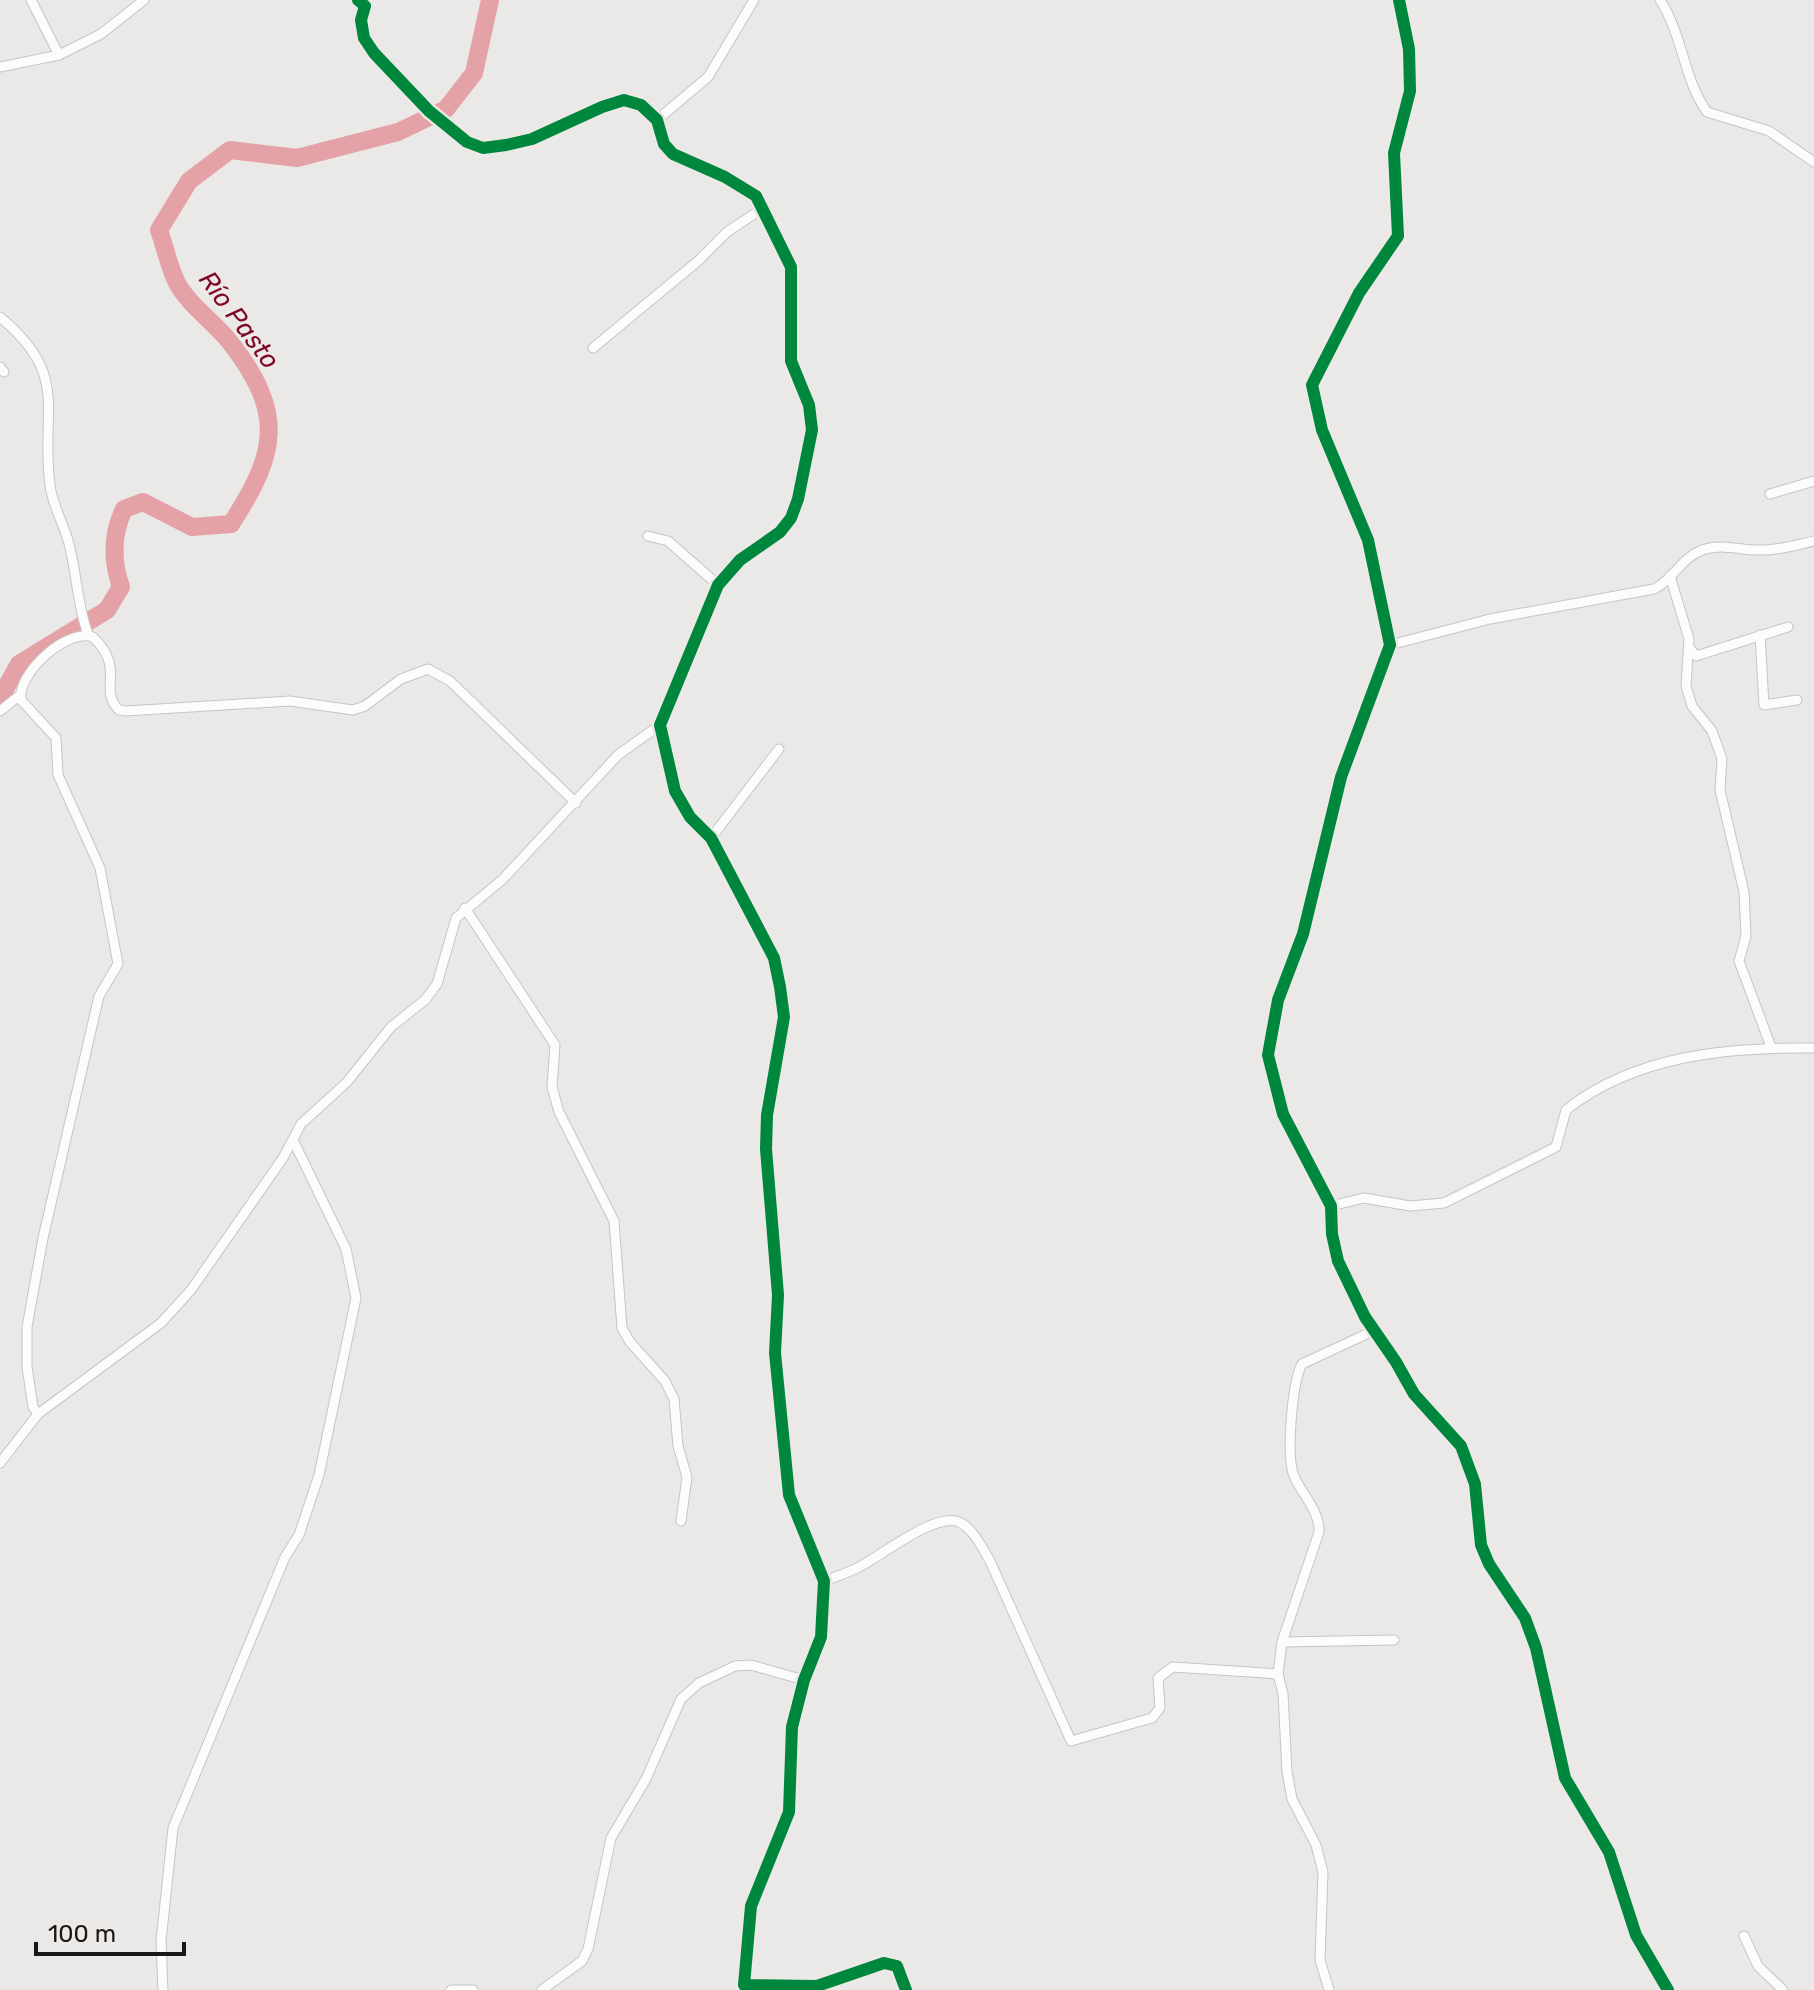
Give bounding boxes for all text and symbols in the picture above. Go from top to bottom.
water label: Río Pasto [192,265,286,375]
scale bar [36,1906,184,1956]
text: 100 m [48,1920,116,1948]

